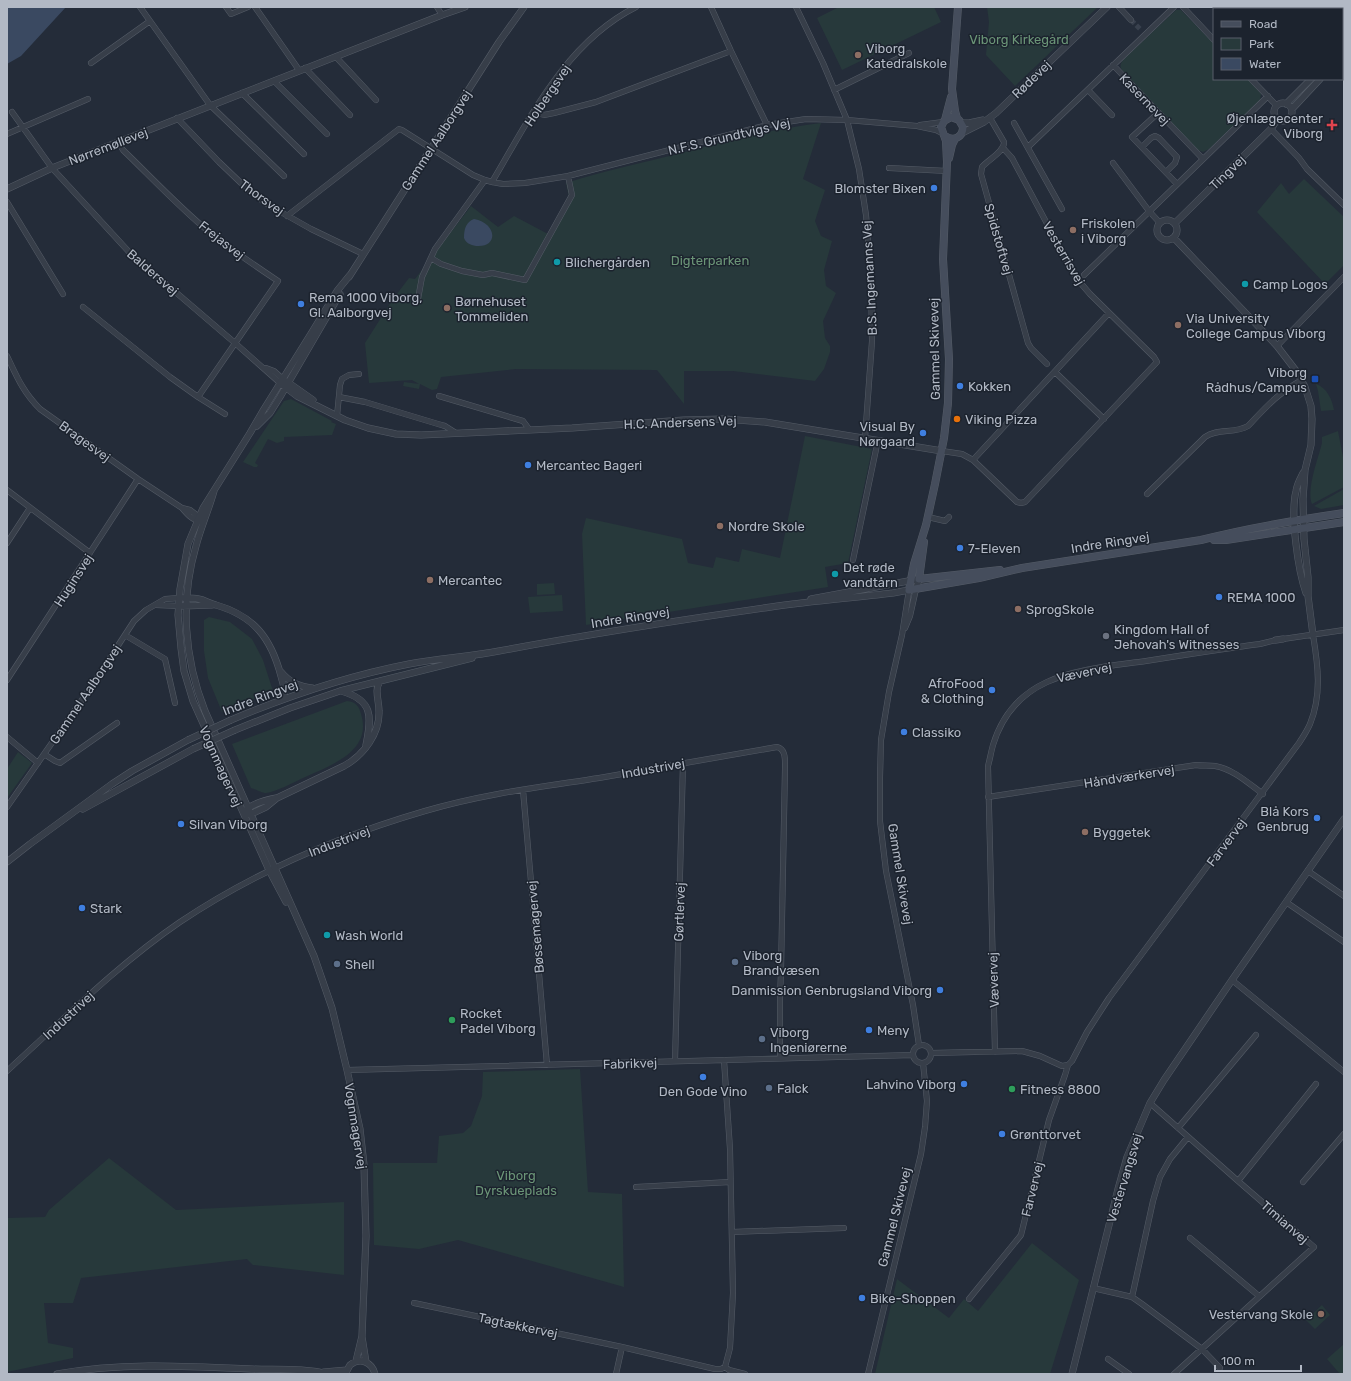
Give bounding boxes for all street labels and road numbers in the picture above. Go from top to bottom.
street label: Rødevej [1009,57,1054,102]
street label: Holbergsvej [521,61,574,130]
street label: Kasernevej [1116,70,1173,128]
street label: Gammel Aalborgvej [398,87,475,194]
street label: N.F.S. Grundtvigs Vej [667,115,792,159]
street label: Nørremøllevej [67,125,150,168]
street label: Tingvej [1206,152,1249,194]
street label: Thorsvej [236,176,287,219]
street label: Spidstoftvej [981,202,1016,277]
street label: Frejasvej [196,218,248,263]
street label: Vesterrisvej [1039,219,1088,288]
street label: B.S. Ingemanns Vej [859,220,881,336]
street label: Baldersvej [124,246,181,299]
street label: Gammel Skivevej [926,298,943,400]
street label: H.C. Andersens Vej [623,413,737,432]
street label: Bragesvej [56,418,113,466]
street label: Indre Ringvej [1070,529,1151,557]
street label: Huginsvej [51,551,97,610]
street label: Indre Ringvej [590,604,671,632]
street label: Gammel Aalborgvej [47,642,125,747]
street label: Vævervej [1055,659,1113,686]
street label: Indre Ringvej [220,676,300,720]
street label: Vognmagervej [195,723,245,809]
street label: Industrivej [620,756,686,781]
street label: Håndværkervej [1083,762,1176,791]
street label: Farvervej [1204,815,1249,869]
street label: Gammel Skivevej [885,822,916,926]
street label: Industrivej [306,823,372,860]
street label: Bøssemagervej [524,880,548,974]
street label: Gørtlervej [671,882,688,942]
street label: Vævervej [985,952,1002,1008]
street label: Industrivej [40,988,97,1043]
street label: Fabrikvej [603,1055,657,1072]
street label: Vognmagervej [340,1082,370,1170]
street label: Vestervangsvej [1104,1132,1146,1225]
street label: Farvervej [1018,1160,1047,1218]
street label: Gammel Skivevej [875,1166,914,1269]
street label: Timianvej [1258,1198,1311,1247]
street label: Tagtækkervej [477,1310,559,1342]

